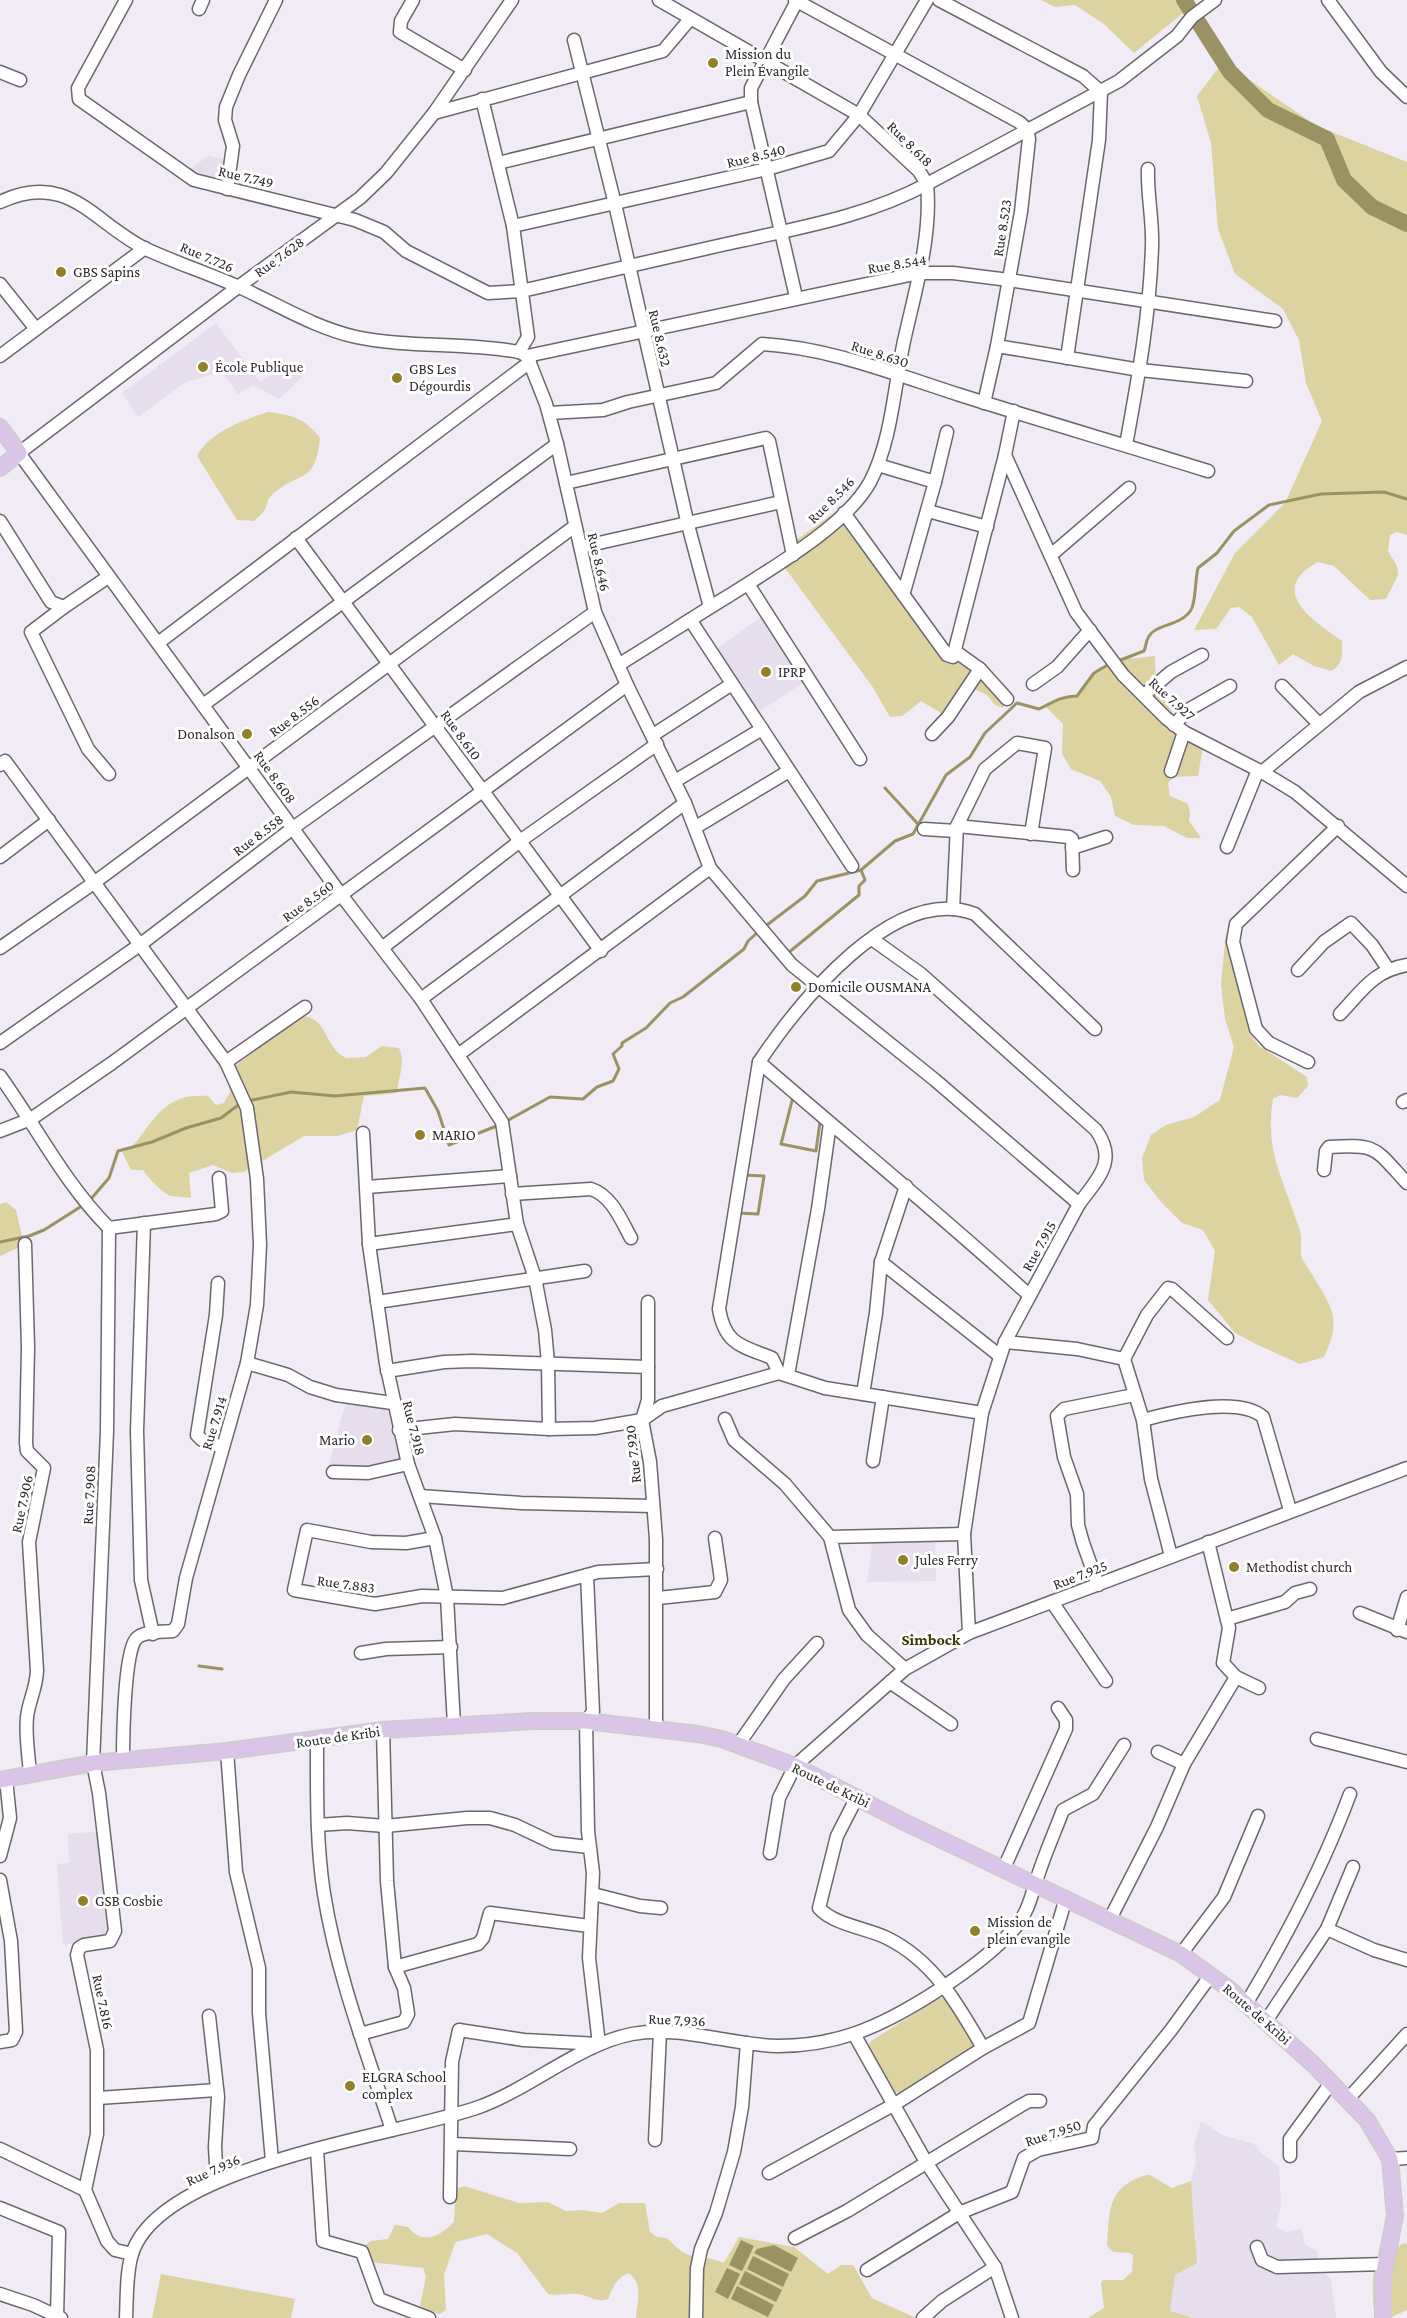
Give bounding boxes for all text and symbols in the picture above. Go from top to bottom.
place label: Mission du Plein Évangile [725,46,810,80]
marker: Mission du Plein Évangile [706,56,720,70]
street label: Rue 8.618 [884,118,936,170]
street label: Rue 8.540 [725,141,787,171]
street label: Rue 7.749 [217,163,275,191]
street label: Rue 8.523 [990,198,1014,258]
street label: Rue 7.628 [251,234,307,280]
street label: Rue 7.726 [178,239,236,275]
street label: Rue 8.544 [866,251,928,277]
place label: GBS Sapins [73,264,140,281]
marker: GBS Sapins [54,265,68,279]
street label: Rue 8.632 [646,308,674,368]
street label: Rue 8.630 [849,337,911,371]
place label: École Publique [215,359,304,376]
marker: École Publique [196,360,210,374]
place label: GBS Les Dégourdis [409,361,471,395]
marker: GBS Les Dégourdis [390,371,404,385]
street label: Rue 8.546 [804,473,858,527]
street label: Rue 8.646 [585,531,613,593]
place label: IPRP [778,664,806,680]
marker: IPRP [759,665,773,679]
street label: Rue 7.927 [1146,674,1198,724]
street label: Rue 8.556 [266,692,322,740]
street label: Rue 8.610 [438,707,484,763]
place label: Donalson [177,726,235,742]
marker: Donalson [240,727,254,741]
street label: Rue 8.608 [251,748,299,806]
street label: Rue 8.558 [230,811,286,859]
street label: Rue 8.560 [279,877,337,925]
place label: Domicile OUSMANA [808,979,931,995]
marker: Domicile OUSMANA [789,980,803,994]
place label: MARIO [432,1127,476,1143]
marker: MARIO [413,1128,427,1142]
street label: Rue 7.915 [1019,1218,1059,1274]
street label: Rue 7.914 [198,1394,230,1452]
street label: Rue 7.918 [399,1399,429,1457]
street label: Rue 7.920 [622,1424,644,1484]
place label: Mario [319,1432,355,1448]
marker: Mario [360,1433,374,1447]
street label: Rue 7.908 [79,1465,99,1525]
street label: Rue 7.906 [8,1474,36,1534]
place label: Jules Ferry [913,1552,978,1569]
marker: Jules Ferry [896,1553,910,1567]
street label: Rue 7.925 [1051,1557,1109,1593]
place label: Methodist church [1246,1559,1352,1575]
marker: Methodist church [1227,1560,1241,1574]
street label: Rue 7.883 [316,1572,376,1596]
district label: Simbock [902,1631,961,1648]
street label: Route de Kribi [295,1723,381,1751]
street label: Route de Kribi [789,1759,873,1811]
place label: GSB Cosbie [95,1893,163,1909]
marker: GSB Cosbie [76,1894,90,1908]
place label: Mission de plein evangile [987,1914,1071,1948]
marker: Mission de plein evangile [968,1924,982,1938]
street label: Rue 7.816 [89,1973,117,2031]
street label: Route de Kribi [1220,1980,1294,2048]
street label: Rue 7.936 [648,2011,706,2029]
place label: ELGRA School complex [362,2069,446,2103]
marker: ELGRA School complex [343,2079,357,2093]
street label: Rue 7.950 [1023,2116,1083,2150]
street label: Rue 7.936 [184,2151,242,2189]

